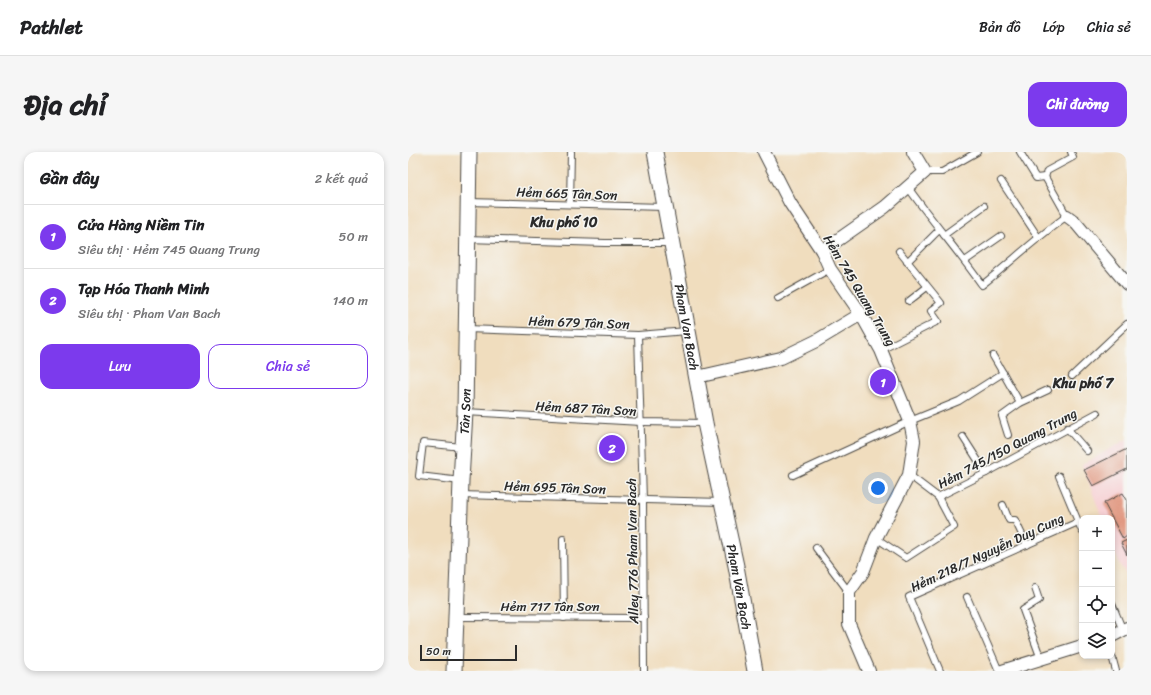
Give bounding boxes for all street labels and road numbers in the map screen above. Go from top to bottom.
street label: Hẻm 665 Tân Sơn [516,180,618,207]
street label: Hẻm 745 Quang Trung [817,230,902,351]
street label: Pham Van Bach [668,282,706,372]
street label: Hẻm 679 Tân Sơn [528,309,630,336]
street label: Tân Sơn [453,388,477,435]
street label: Hẻm 687 Tân Sơn [535,394,637,423]
street label: Hẻm 745/150 Quang Trung [933,402,1082,495]
street label: Hẻm 695 Tân Sơn [504,474,606,501]
street label: Alley 776 Pham Van Bach [620,478,645,625]
street label: Hẻm 218/7 Nguyễn Duy Cung [907,506,1068,598]
street label: Phạm Văn Bạch [720,542,758,632]
street label: Hẻm 717 Tân Sơn [501,595,599,618]

